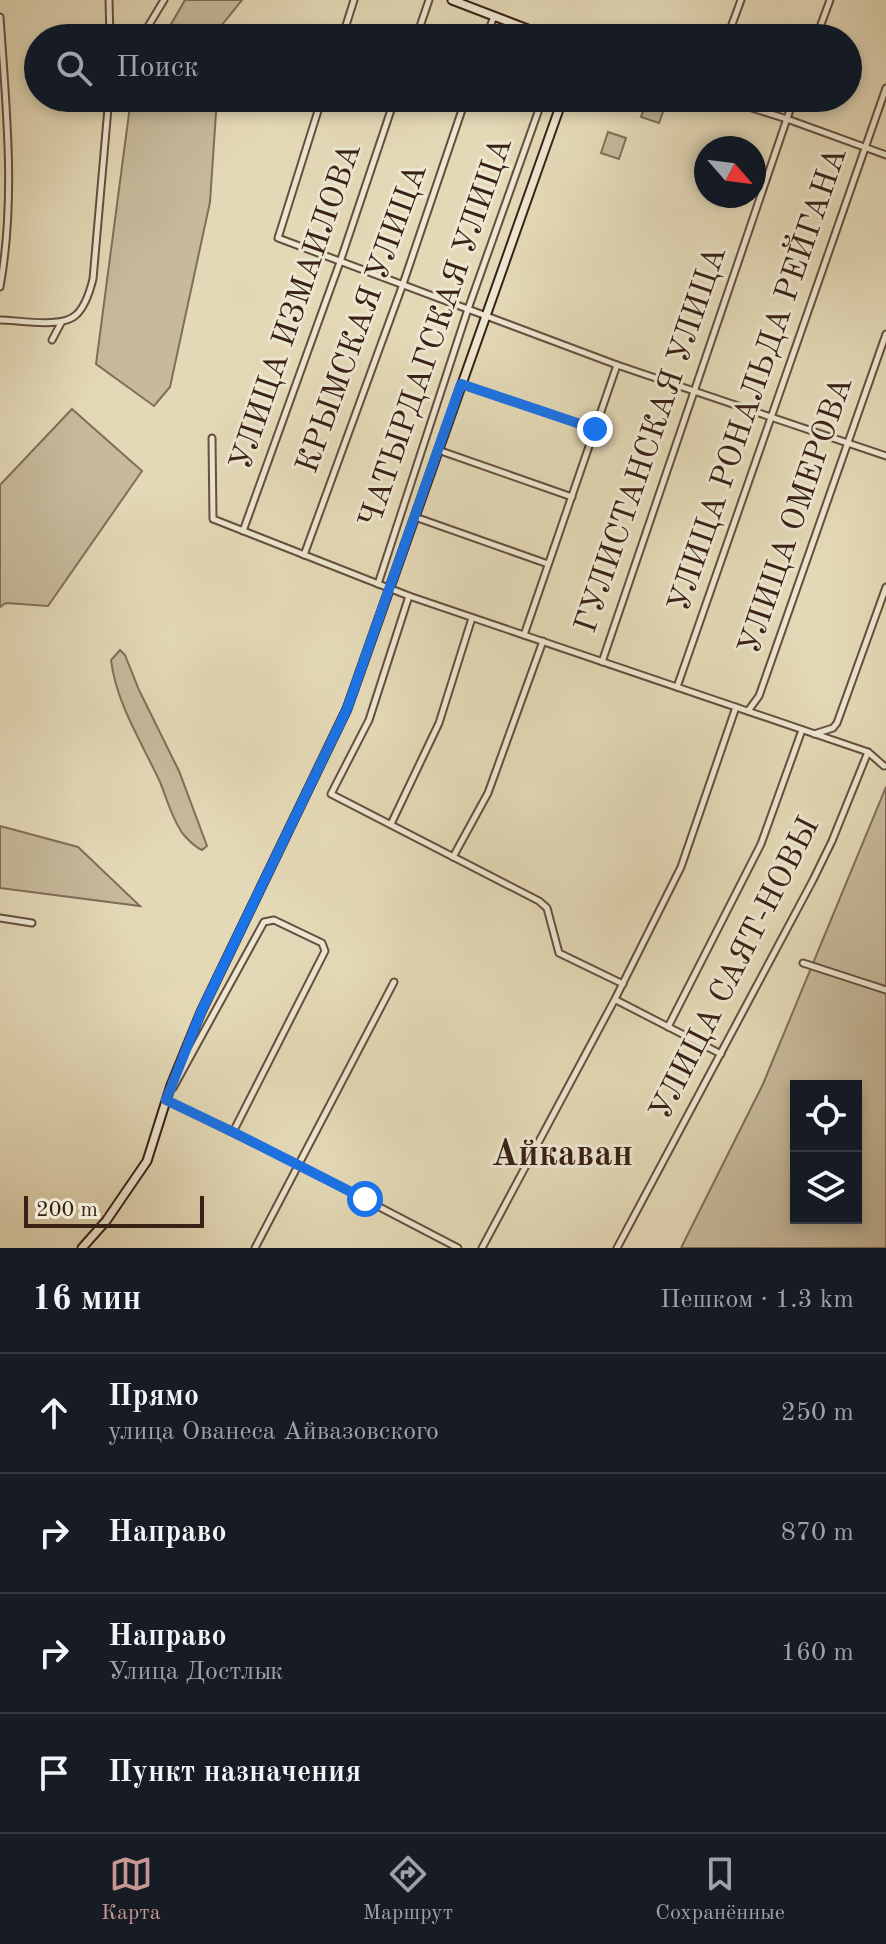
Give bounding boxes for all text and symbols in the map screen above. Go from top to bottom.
search box [24,24,862,112]
icon: search [52,46,96,90]
text: Поиск [116,53,199,83]
street label: ЧАТЫРДАГСКАЯ УЛИЦА [355,134,519,532]
north arrow [694,136,766,208]
street label: УЛИЦА ИЗМАИЛОВА [226,139,368,475]
street label: УЛИЦА РОНАЛЬДА РЕЙГАНА [658,141,854,616]
street label: КРЫМСКАЯ УЛИЦА [292,160,434,478]
street label: ГУЛИСТАНСКАЯ УЛИЦА [571,243,733,637]
street label: УЛИЦА ОМЕРОВА [734,373,860,659]
route end [577,411,613,447]
street label: УЛИЦА САЯТ-НОВЫ [646,813,826,1125]
map controls [790,1080,862,1224]
button: locate [790,1080,862,1152]
district label: Айкаван [491,1138,633,1174]
button: layers [790,1152,862,1224]
route start [347,1181,383,1217]
scale bar [24,1192,204,1228]
text: 200 m [36,1199,98,1221]
text: 16 мин [32,1283,141,1317]
text: Пешком · 1.3 km [660,1287,854,1313]
text: Прямо [108,1382,199,1412]
icon: ahead [32,1391,76,1435]
text: 250 m [781,1400,854,1426]
text: улица Ованеса Айвазовского [108,1419,439,1445]
icon: right [32,1511,76,1555]
text: Направо [108,1518,227,1548]
text: 870 m [781,1520,854,1546]
text: Направо [108,1622,227,1652]
icon: right [32,1631,76,1675]
text: 160 m [781,1640,854,1666]
text: Улица Достлык [108,1659,283,1685]
icon: arrive [32,1751,76,1795]
text: Пункт назначения [108,1758,361,1788]
tab: Карта [101,1852,161,1927]
tab: Маршрут [363,1852,453,1927]
tab: Сохранённые [655,1852,785,1927]

